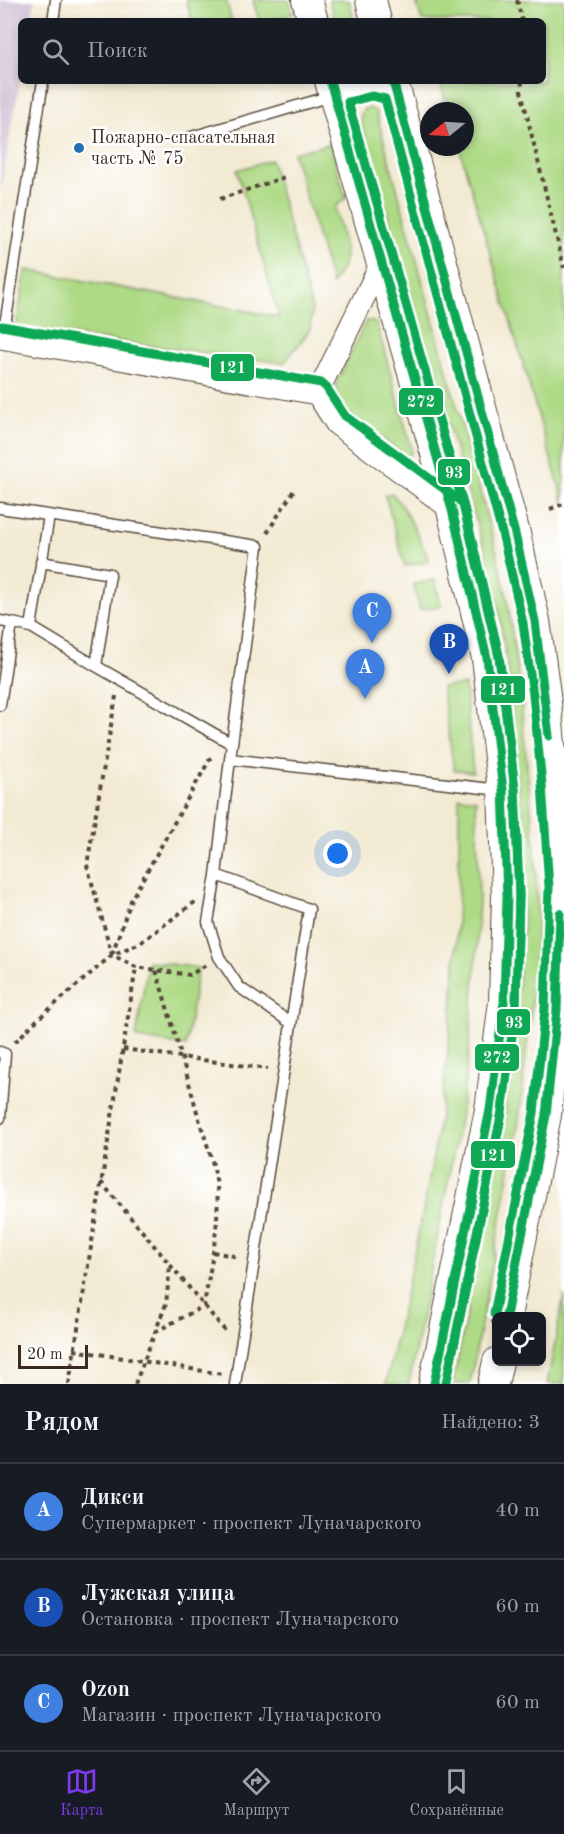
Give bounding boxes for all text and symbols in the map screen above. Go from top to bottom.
search box [18,18,546,84]
icon: search [39,35,72,68]
text: Поиск [87,40,148,62]
north arrow [420,102,474,156]
place label: Пожарно-спасательная часть № 75 [91,129,275,168]
marker: Пожарно-спасательная часть № 75 [72,141,86,155]
line badge: 121 [210,353,255,382]
text: 121 [218,361,246,377]
line badge: 272 [398,387,444,416]
text: 272 [407,395,435,411]
line badge: 93 [437,458,471,486]
text: 93 [445,466,463,482]
pin: C [352,594,392,643]
pin: B [430,624,468,674]
pin: A [346,650,385,699]
line badge: 121 [480,675,526,704]
text: 121 [489,683,517,699]
your location [323,839,352,868]
line badge: 93 [496,1008,531,1036]
text: 93 [505,1016,523,1032]
line badge: 272 [474,1043,520,1072]
text: 272 [483,1051,511,1067]
line badge: 121 [470,1140,516,1169]
text: 121 [479,1149,507,1165]
map controls [492,1312,546,1366]
button: locate [492,1312,546,1366]
scale bar [18,1342,88,1370]
text: 20 m [27,1347,63,1363]
text: Рядом [24,1410,99,1436]
text: Найдено: 3 [441,1413,540,1433]
text: Дикси [81,1487,144,1509]
text: A [36,1501,51,1521]
text: 40 m [495,1501,540,1521]
text: Супермаркет · проспект Луначарского [81,1514,421,1534]
text: Лужская улица [81,1583,235,1605]
text: B [36,1597,51,1617]
text: 60 m [495,1597,540,1617]
text: Остановка · проспект Луначарского [81,1610,399,1630]
text: Ozon [81,1679,130,1701]
text: C [37,1693,50,1713]
text: 60 m [495,1693,540,1713]
text: Магазин · проспект Луначарского [81,1706,382,1726]
tab: Карта [60,1765,103,1821]
tab: Маршрут [224,1765,289,1821]
tab: Сохранённые [410,1765,504,1821]

